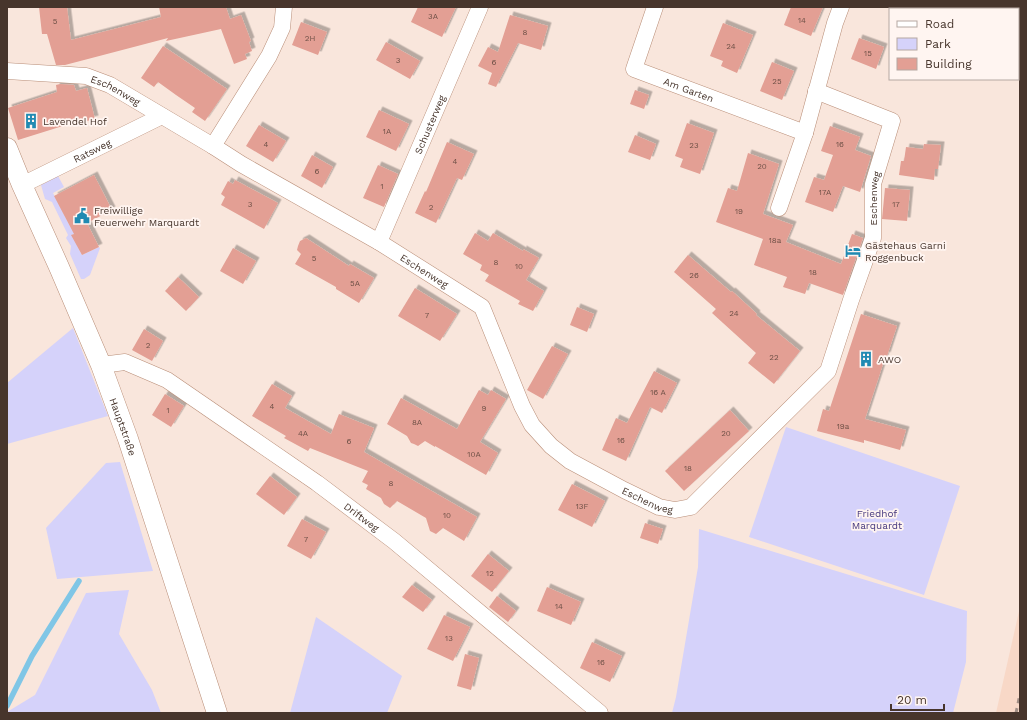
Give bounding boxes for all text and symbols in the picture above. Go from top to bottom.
legend [889,8,1019,80]
house number: 3A [428,12,439,21]
house number: 14 [798,16,806,25]
house number: 5 [53,17,58,26]
text: Road [925,17,954,31]
house number: 8 [523,28,528,37]
house number: 2H [305,34,315,43]
text: Park [925,37,951,51]
house number: 24 [726,42,736,51]
house number: 15 [864,49,872,58]
house number: 3 [396,56,401,65]
text: Building [925,57,972,71]
house number: 6 [492,58,497,67]
street label: Eschenweg [89,73,143,108]
street label: Am Garten [662,75,715,104]
house number: 25 [772,77,782,86]
street label: Schusterweg [412,93,447,156]
building icon: Lavendel Hof [22,112,40,130]
place label: Lavendel Hof [43,116,107,127]
house number: 1A [383,127,392,136]
street label: Ratsweg [71,136,113,164]
house number: 4 [264,140,269,149]
house number: 16 [836,140,844,149]
house number: 23 [689,141,699,150]
house number: 4 [453,157,458,166]
house number: 20 [757,162,767,171]
house number: 6 [315,167,320,176]
street label: Eschenweg [868,169,882,225]
house number: 1 [380,182,384,191]
house number: 17A [819,188,832,197]
house number: 3 [248,200,253,209]
house number: 17 [892,200,900,209]
house number: 2 [429,203,434,212]
place label: Freiwillige Feuerwehr Marquardt [94,205,200,228]
public building icon: Freiwillige Feuerwehr Marquardt [73,207,91,225]
house number: 19 [735,207,743,216]
house number: 18a [769,236,782,245]
place label: Gästehaus Garni Roggenbuck [865,240,946,263]
hotel icon: Gästehaus Garni Roggenbuck [844,242,862,260]
street label: Eschenweg [398,251,451,290]
house number: 5 [312,254,317,263]
house number: 8 [494,258,499,267]
house number: 10 [515,262,523,271]
house number: 18 [809,268,817,277]
house number: 26 [689,271,699,280]
house number: 5A [350,279,361,288]
house number: 24 [729,309,739,318]
house number: 7 [425,311,430,320]
house number: 2 [146,341,151,350]
building icon: AWO [857,350,875,368]
house number: 22 [769,353,779,362]
place label: AWO [878,354,901,365]
house number: 16 A [650,388,667,397]
street label: Hauptstraße [108,396,139,457]
house number: 4 [270,402,275,411]
house number: 9 [482,404,487,413]
house number: 1 [166,406,170,415]
house number: 8A [412,418,423,427]
house number: 19a [837,422,850,431]
house number: 4A [298,429,309,438]
house number: 20 [721,429,731,438]
house number: 16 [617,436,625,445]
house number: 6 [347,437,352,446]
house number: 10A [467,450,481,459]
house number: 18 [684,464,692,473]
house number: 8 [389,479,394,488]
street label: Eschenweg [620,484,675,515]
street label: Driftweg [342,500,382,534]
house number: 13F [576,502,588,511]
park label: Friedhof Marquardt [852,508,903,531]
house number: 10 [443,511,451,520]
house number: 7 [304,535,309,544]
house number: 12 [486,569,494,578]
house number: 14 [555,602,563,611]
house number: 13 [445,634,453,643]
house number: 16 [597,658,605,667]
scale bar [891,686,944,712]
text: 20 m [897,693,927,707]

